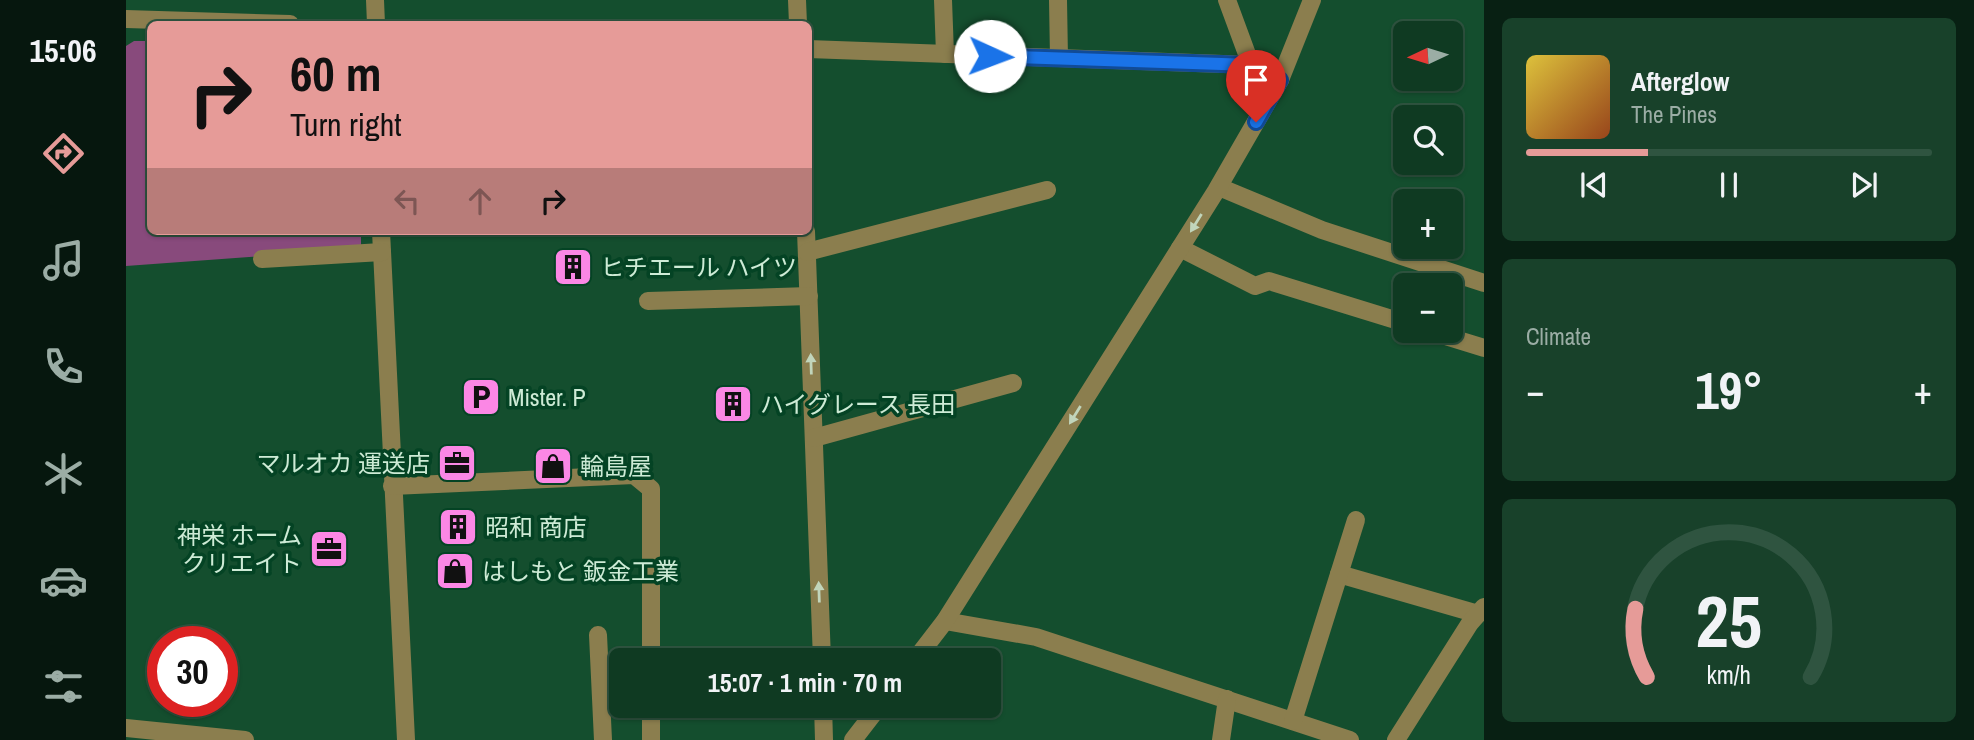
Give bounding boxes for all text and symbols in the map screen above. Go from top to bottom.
position arrow [953,19,1027,93]
north arrow [1393,21,1463,91]
map controls [1393,21,1463,343]
text: 15:06 [29,29,97,72]
text: 60 m [290,40,382,106]
icon: right [175,49,266,140]
pin [1226,50,1286,122]
icon: arrive [1237,61,1275,99]
text: Afterglow [1631,64,1729,99]
text: The Pines [1631,99,1717,130]
text: Turn right [290,103,402,146]
button: search [1393,105,1463,175]
icon: directions [39,129,88,178]
icon: previous [1575,166,1613,204]
icon: pause [1710,166,1748,204]
icon: next [1845,166,1883,204]
icon: left [388,182,426,220]
icon: ahead [461,182,499,220]
icon: right [534,182,572,220]
button: + [1393,189,1463,259]
one-way arrow [1190,213,1203,232]
icon: music [39,236,88,285]
building icon: ヒチエール ハイツ [552,246,594,288]
place label: ヒチエール ハイツ [600,251,797,283]
button: − [1393,273,1463,343]
text: Climate [1526,321,1591,352]
icon: phone [39,342,88,391]
one-way arrow [805,353,817,375]
text: 19° [1695,355,1763,425]
text: − [1526,365,1544,416]
text: + [1914,365,1932,416]
parking icon: Mister. P [460,376,502,418]
place label: Mister. P [508,381,586,413]
building icon: ハイグレース 長田 [712,383,754,425]
place label: ハイグレース 長田 [760,388,955,420]
one-way arrow [1068,406,1081,425]
office icon: マルオカ 運送店 [436,442,478,484]
shop icon: 輪島屋 [532,445,574,487]
place label: マルオカ 運送店 [257,447,430,479]
icon: climate [39,449,88,498]
place label: 輪島屋 [580,450,652,482]
building icon: 昭和 商店 [437,506,479,548]
place label: 昭和 商店 [485,511,586,543]
place label: 神栄 ホーム クリエイト [177,519,302,579]
office icon: 神栄 ホーム クリエイト [308,528,350,570]
shop icon: はしもと 鈑金工業 [434,550,476,592]
place label: はしもと 鈑金工業 [482,555,679,587]
icon: car [39,556,88,605]
text: 25 [1696,572,1762,670]
one-way arrow [814,580,825,602]
speed limit sign: 30 [147,626,238,717]
text: km/h [1707,657,1751,691]
icon: filters [39,662,88,711]
text: 15:07 · 1 min · 70 m [708,665,902,700]

